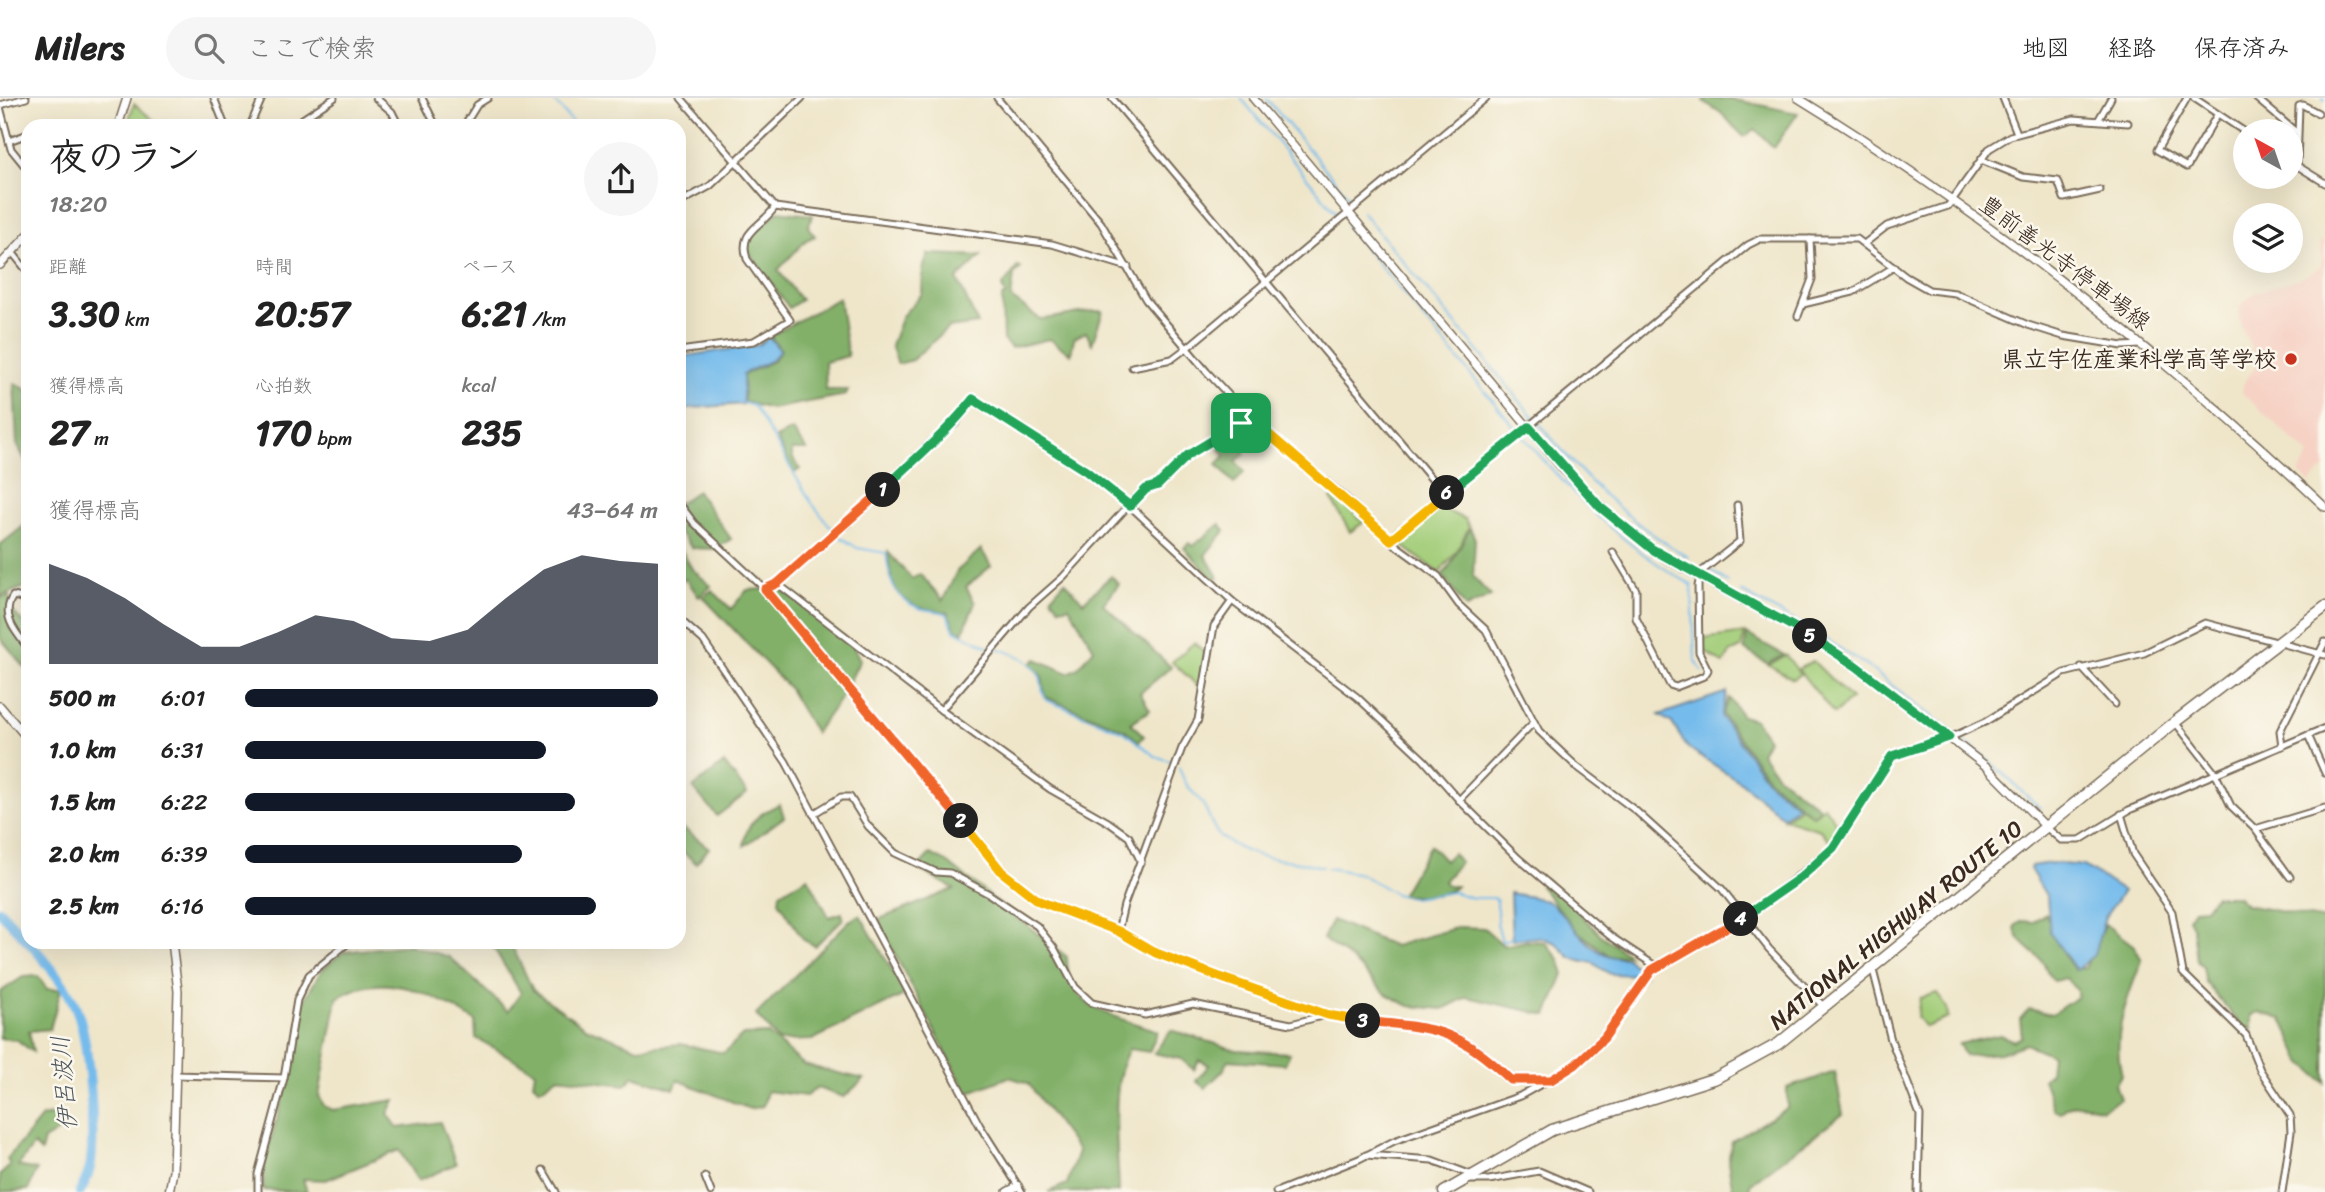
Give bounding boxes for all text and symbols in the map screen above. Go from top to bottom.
search box [166,17,656,80]
text: Milers [35,19,124,77]
text: ここで検索 [246,25,376,71]
text: 地図 [2022,27,2070,69]
text: 経路 [2108,27,2156,69]
text: 保存済み [2194,27,2290,69]
icon: search [190,29,228,67]
north arrow [2233,119,2303,189]
map controls [2233,119,2303,273]
text: 夜のラン [49,124,201,191]
button: share [584,142,658,216]
text: 18:20 [49,184,108,225]
street label: 豊前善光寺停車場線 [1970,184,2160,342]
button: layers [2233,203,2303,273]
text: 距離 [49,250,87,283]
text: 時間 [255,250,293,283]
text: ペース [462,250,518,283]
text: 3.30 [49,283,120,345]
text: 20:57 [255,283,350,345]
text: 6:21 [462,283,527,345]
text: km [120,303,150,336]
text: /km [527,303,566,336]
place label: 県立宇佐産業科学高等学校 [2001,339,2277,380]
marker: 県立宇佐産業科学高等学校 [2283,351,2299,367]
text: 獲得標高 [49,369,125,402]
text: 心拍数 [255,369,312,402]
text: kcal [462,369,496,402]
pin [1211,393,1271,453]
text: 27 [49,402,89,464]
text: 170 [255,402,312,464]
text: 235 [462,402,522,464]
icon: arrive [1222,404,1260,442]
text: m [89,422,109,455]
text: bpm [312,422,352,455]
pin: 1 [866,472,900,508]
text: 1 [878,473,887,506]
pin: 6 [1430,476,1464,510]
text: 6 [1441,476,1452,509]
text: 獲得標高 [49,490,141,531]
text: 43–64 m [567,490,658,531]
pin: 5 [1792,618,1828,654]
text: 5 [1804,619,1815,652]
text: 500 m [49,678,116,719]
text: 6:01 [161,678,205,719]
text: 1.0 km [49,730,116,771]
text: 6:31 [161,730,204,771]
text: 1.5 km [49,782,116,823]
text: 6:22 [161,782,208,823]
pin: 2 [944,804,978,838]
text: 2 [955,804,966,837]
street label: NATIONAL HIGHWAY ROUTE 10 [1760,809,2032,1041]
text: 2.0 km [49,834,120,875]
text: 6:39 [161,834,208,875]
text: 2.5 km [49,886,119,927]
text: 6:16 [161,886,204,927]
pin: 4 [1724,902,1758,936]
text: 4 [1735,902,1746,935]
pin: 3 [1346,1004,1380,1038]
text: 3 [1357,1004,1368,1037]
water label: 伊呂波川 [39,1033,89,1133]

